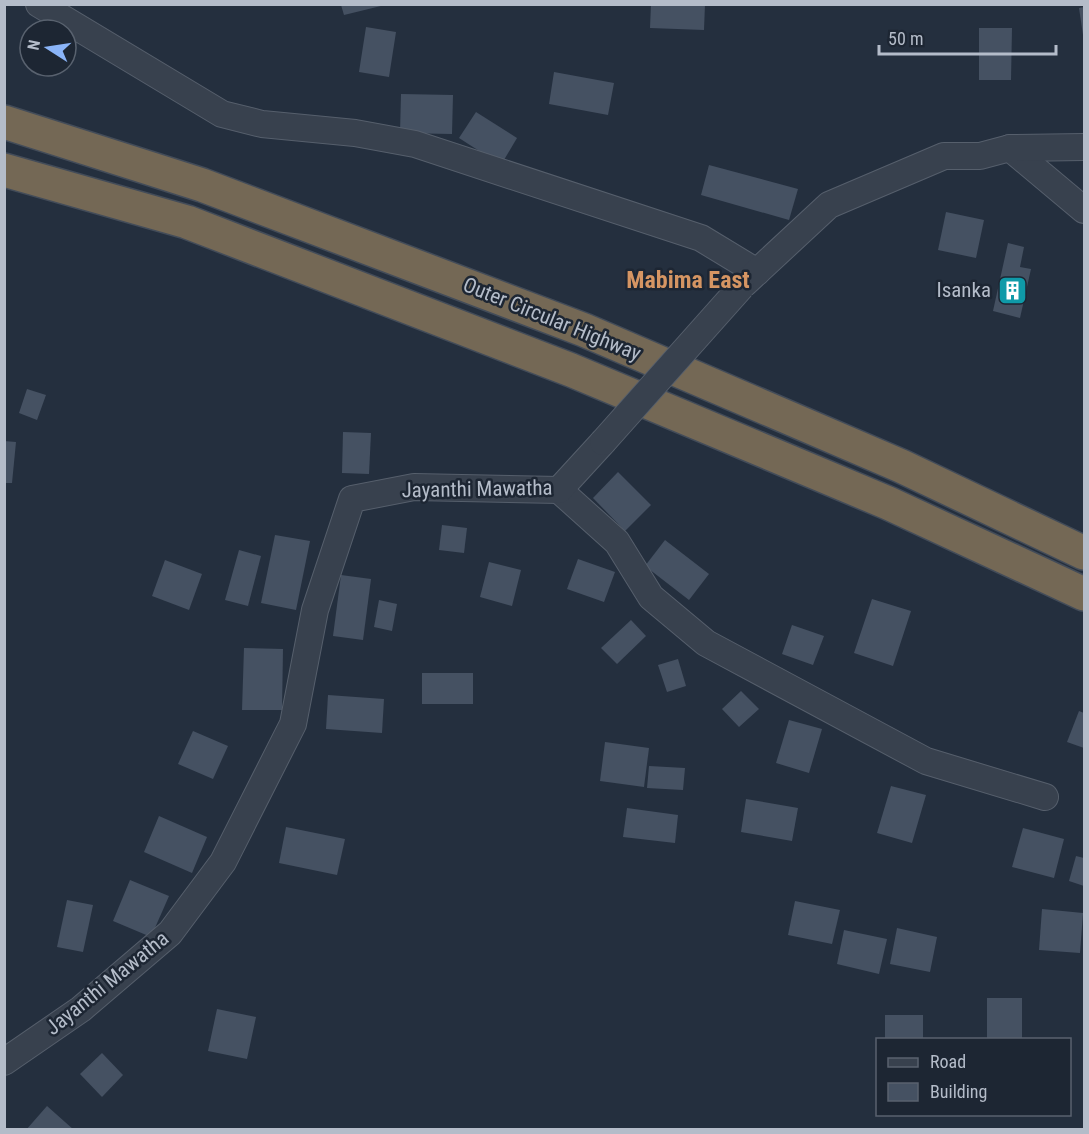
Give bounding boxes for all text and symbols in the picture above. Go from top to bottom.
north arrow [18,18,78,78]
scale bar [879,18,1056,56]
text: 50 m [888,28,923,49]
text: N [24,38,44,52]
district label: Mabima East [626,266,750,294]
street label: Outer Circular Highway [460,272,645,366]
building icon: Isanka [996,274,1028,306]
place label: Isanka [936,278,991,302]
street label: Jayanthi Mawatha [401,476,553,502]
street label: Jayanthi Mawatha [41,926,173,1040]
legend [876,1038,1071,1116]
text: Road [930,1051,966,1072]
text: Building [930,1081,987,1102]

